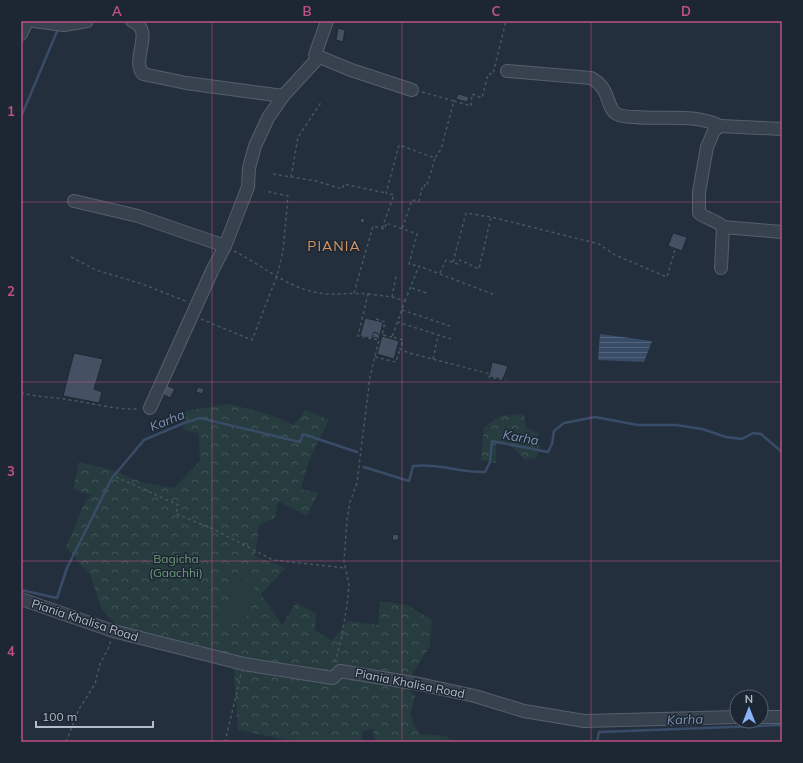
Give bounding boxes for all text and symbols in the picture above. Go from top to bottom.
text: A [112,3,122,19]
text: B [303,3,312,19]
text: C [492,3,501,19]
text: D [681,3,691,19]
text: 1 [7,103,15,119]
district label: PIANIA [307,237,361,255]
text: 2 [7,283,15,299]
water label: Karha [147,406,187,434]
water label: Karha [502,426,540,448]
text: 3 [7,463,15,479]
park label: Bagicha (Gaachhi) [149,551,203,580]
street label: Piania Khalisa Road [30,596,140,644]
text: 4 [7,643,15,659]
street label: Piania Khalisa Road [354,665,466,701]
north arrow [729,689,769,729]
text: N [745,692,753,706]
scale bar [36,703,153,729]
text: 100 m [42,709,77,724]
water label: Karha [667,710,704,728]

